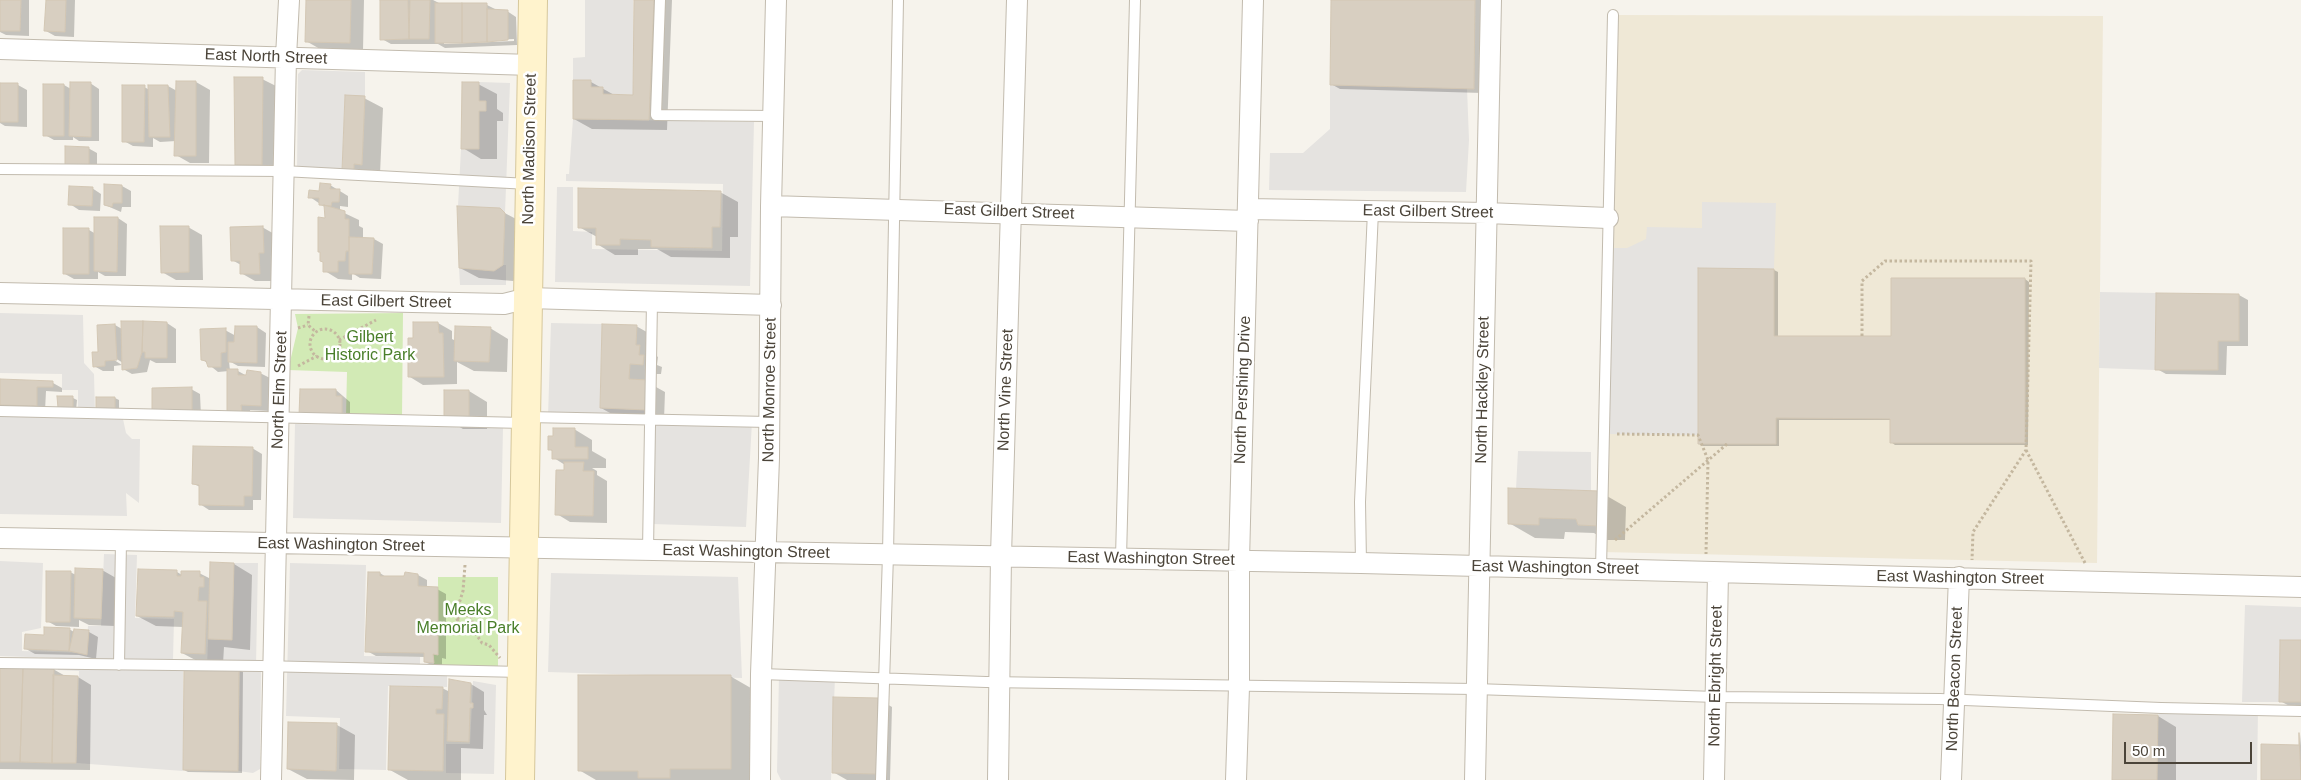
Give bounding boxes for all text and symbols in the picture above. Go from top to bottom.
street label: East North Street [204,45,328,69]
street label: North Madison Street [519,73,541,225]
street label: East Gilbert Street [943,200,1075,224]
street label: East Gilbert Street [1362,201,1494,223]
street label: East Gilbert Street [320,291,452,313]
street label: North Pershing Drive [1231,315,1255,465]
street label: North Hackley Street [1472,316,1494,464]
street label: North Monroe Street [759,317,781,463]
park label: Gilbert Historic Park [325,328,415,366]
street label: North Vine Street [994,328,1018,452]
street label: North Elm Street [268,331,292,449]
street label: East Washington Street [257,534,425,556]
street label: East Washington Street [662,541,830,563]
street label: East Washington Street [1067,548,1235,570]
street label: East Washington Street [1471,557,1639,579]
street label: East Washington Street [1876,567,2044,589]
park label: Meeks Memorial Park [416,601,520,639]
street label: North Ebright Street [1705,605,1727,747]
street label: North Beacon Street [1943,606,1967,752]
scale bar [2126,732,2254,764]
text: 50 m [2132,742,2165,759]

